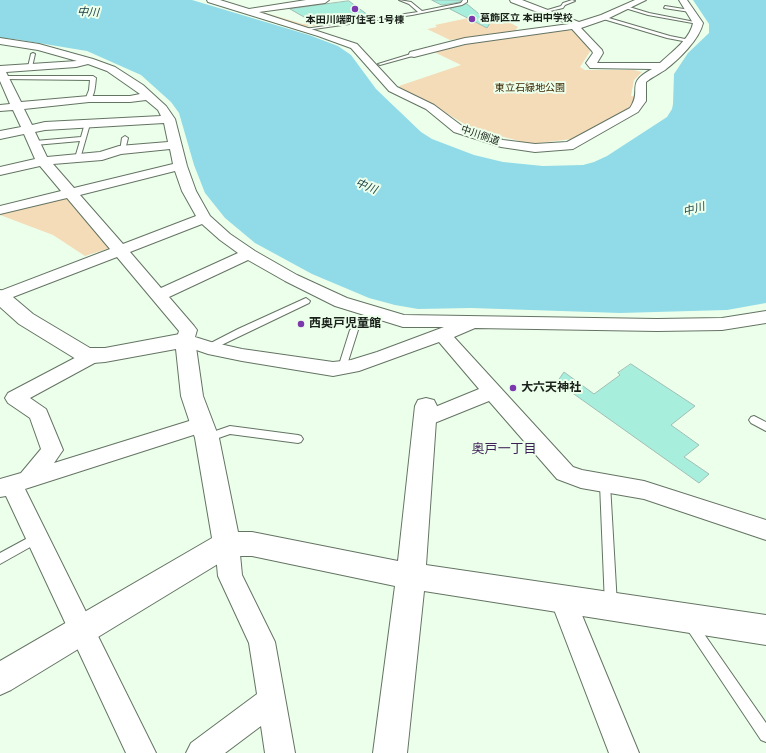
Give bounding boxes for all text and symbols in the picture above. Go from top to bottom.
marker: 本田川端町住宅 1号棟 [350,4,360,14]
water label: 中川 [77,6,99,20]
place label: 葛飾区立 本田中学校 [480,13,573,25]
marker: 葛飾区立 本田中学校 [467,14,477,24]
place label: 本田川端町住宅 1号棟 [306,15,404,27]
park label: 東立石緑地公園 [495,83,565,95]
street label: 中川側道 [459,124,501,148]
water label: 中川 [353,177,379,197]
water label: 中川 [682,201,706,219]
place label: 西奥戸児童館 [309,317,381,331]
marker: 西奥戸児童館 [296,319,306,329]
place label: 大六天神社 [521,381,581,395]
marker: 大六天神社 [508,383,518,393]
district label: 奥戸一丁目 [472,442,536,458]

